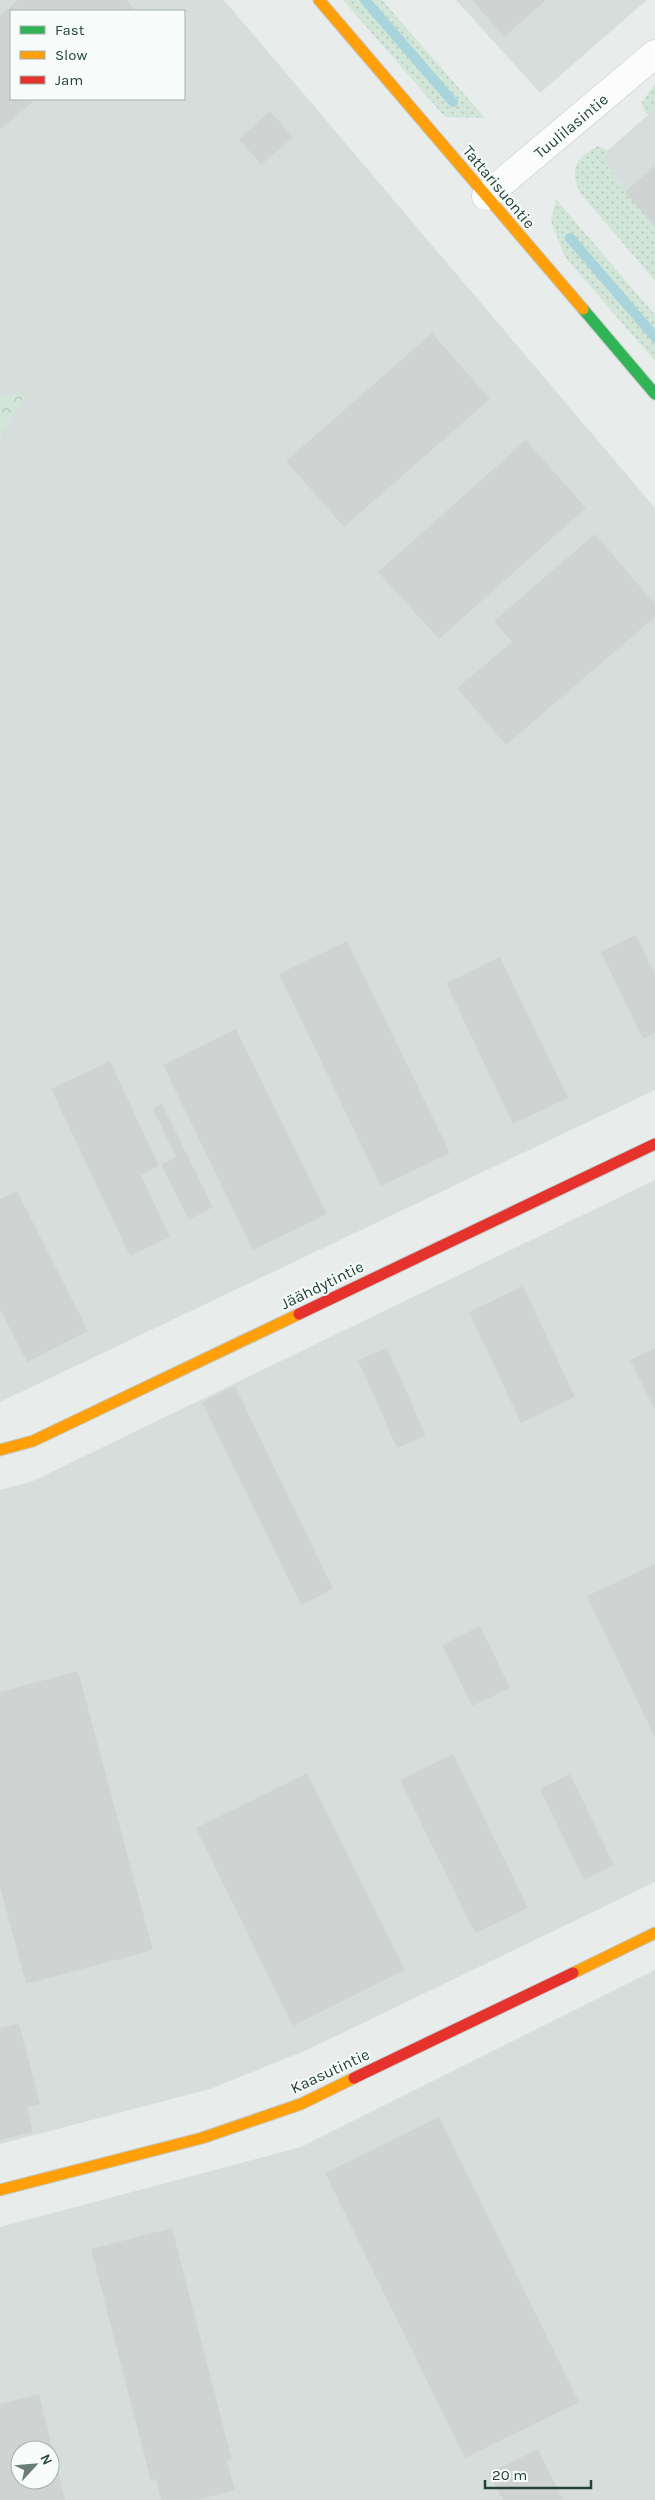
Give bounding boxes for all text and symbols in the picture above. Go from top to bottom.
legend [10,10,185,100]
text: Fast [55,21,85,39]
text: Slow [55,46,87,64]
text: Jam [55,71,83,89]
street label: Tuulilasintie [530,90,612,162]
street label: Tattarisuontie [459,142,539,232]
street label: Jäähdytintie [277,1257,367,1313]
street label: Kaasutintie [288,2044,372,2098]
north arrow [10,2440,60,2490]
text: N [36,2451,56,2468]
scale bar [485,2458,591,2490]
text: 20 m [492,2466,527,2484]

